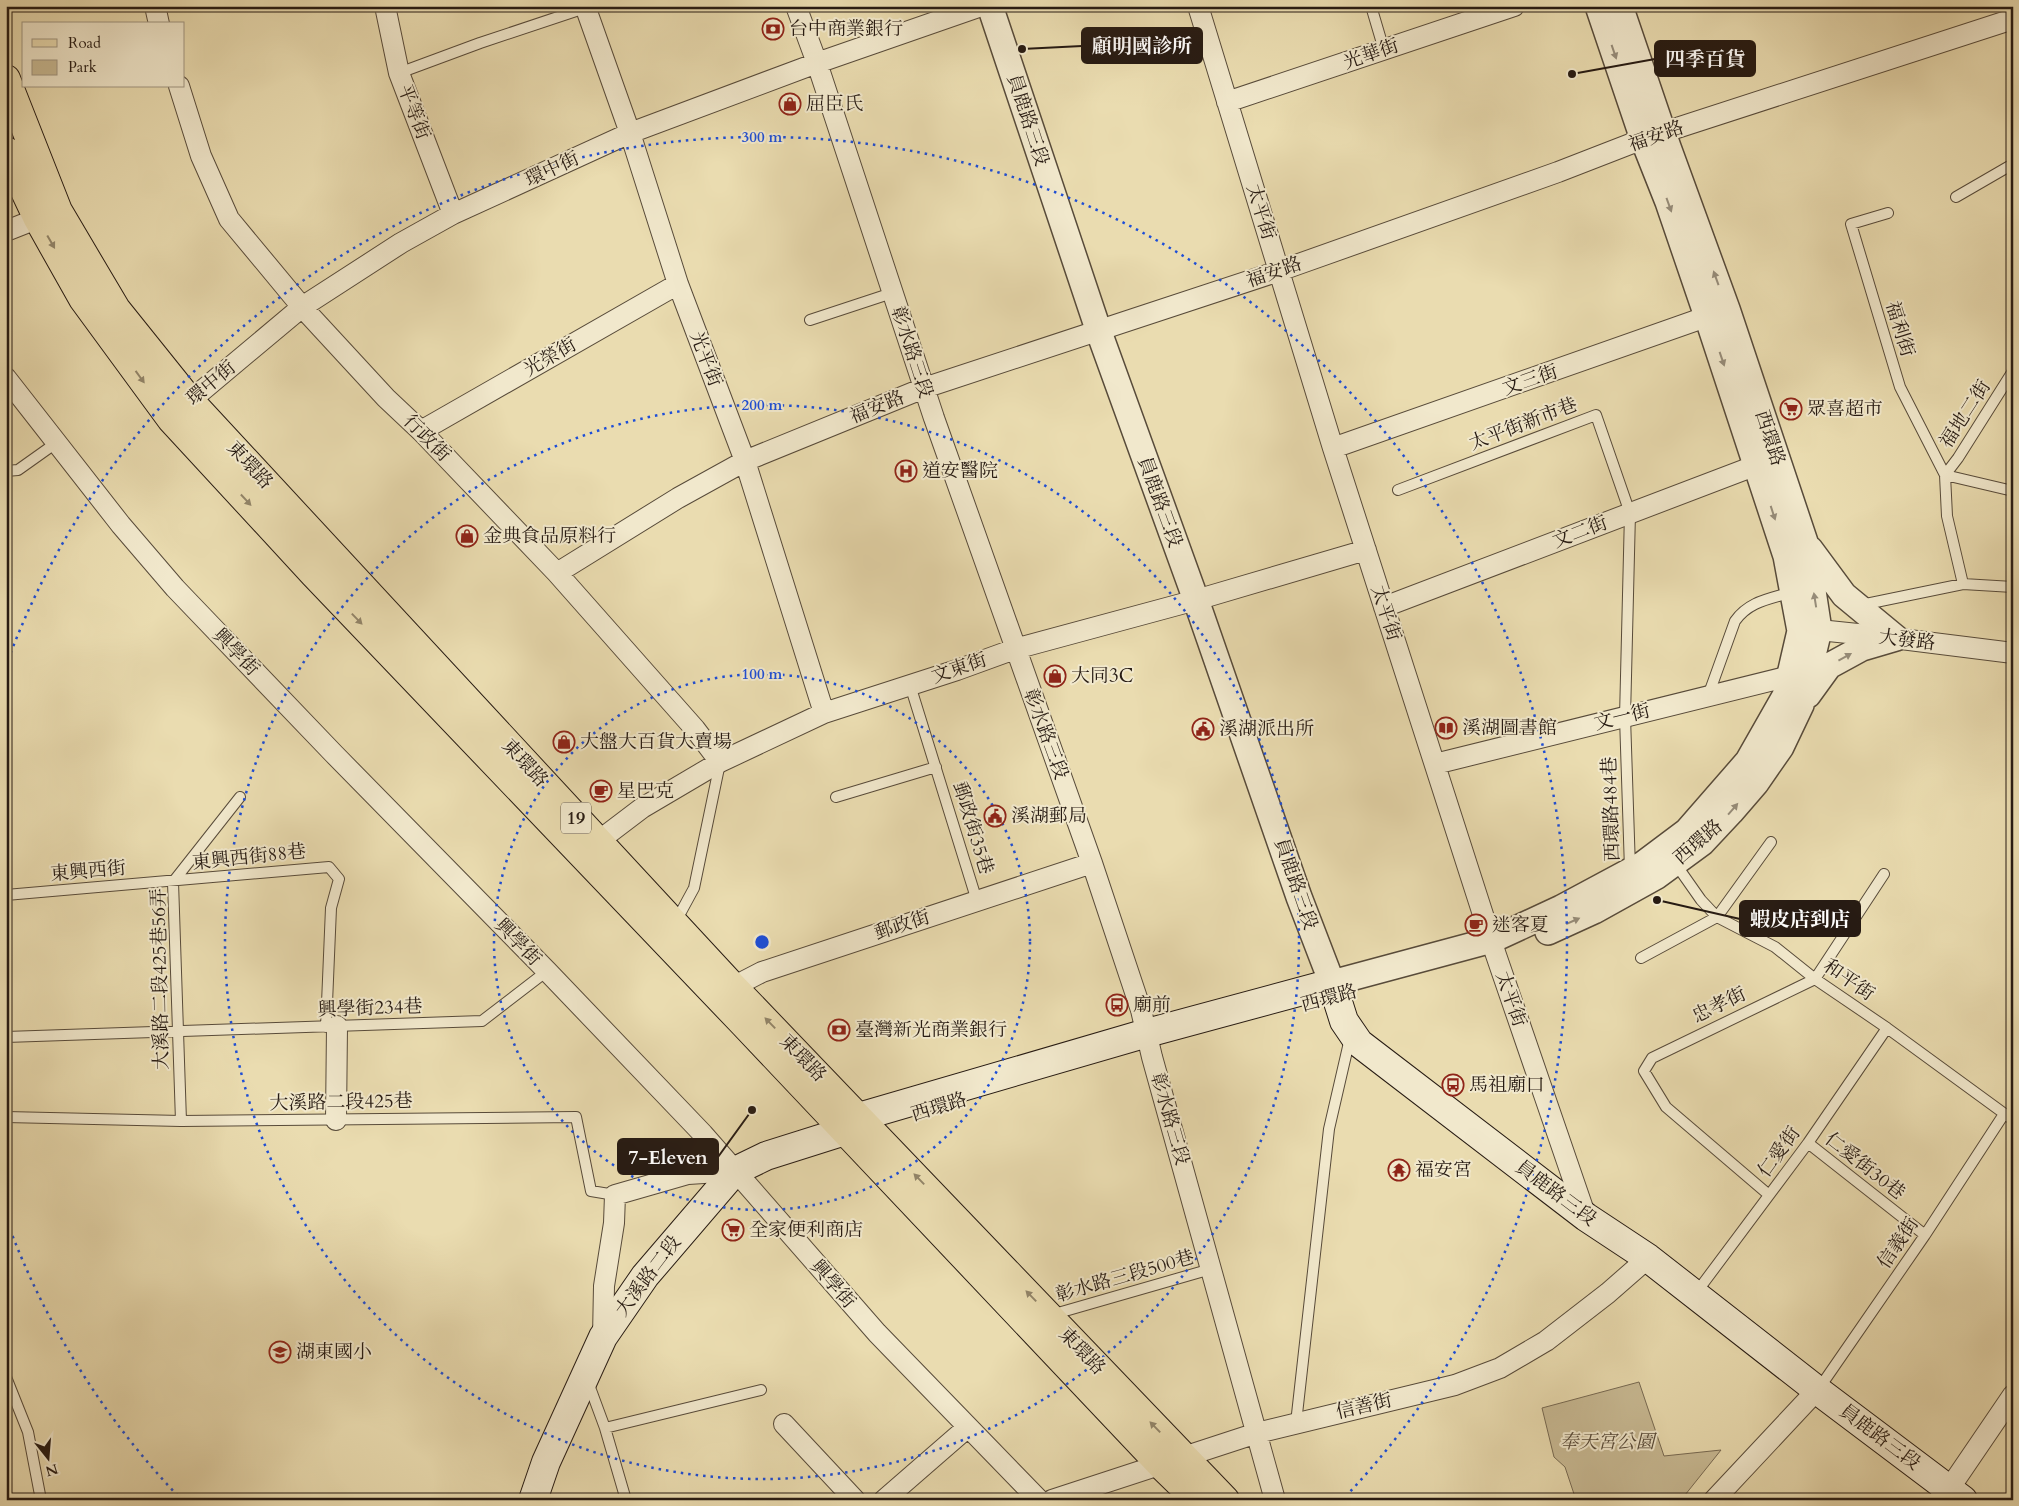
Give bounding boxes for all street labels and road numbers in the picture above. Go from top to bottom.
street label: 光華街 [1340,32,1402,76]
street label: 員鹿路三段 [1001,71,1055,169]
street label: 平等街 [392,81,436,143]
street label: 福安路 [1625,114,1687,158]
street label: 環中街 [521,145,583,193]
street label: 太平街 [1240,181,1282,243]
street label: 福安路 [1243,250,1305,294]
street label: 福利街 [1879,298,1921,360]
street label: 彰水路三段 [885,303,939,401]
street label: 光平街 [684,328,728,390]
street label: 光榮街 [519,331,581,383]
street label: 環中街 [181,355,241,411]
street label: 文三街 [1499,358,1561,402]
street label: 福地二街 [1933,375,1997,453]
street label: 福安路 [846,384,908,430]
street label: 太平街新市巷 [1465,391,1581,457]
street label: 西環路 [1749,407,1791,469]
street label: 行政街 [398,409,456,467]
street label: 東環路 [221,435,279,495]
street label: 員鹿路三段 [1132,453,1188,551]
street label: 文二街 [1549,510,1611,554]
street label: 太平街 [1365,582,1407,644]
street label: 興學街 [207,622,265,682]
street label: 大發路 [1877,624,1937,656]
street label: 文東街 [928,646,990,690]
street label: 彰水路三段 [1018,685,1074,783]
street label: 文一街 [1591,697,1653,737]
street label: 東環路 [496,733,554,793]
street label: 西環路484巷 [1596,756,1626,862]
street label: 郵政街35巷 [947,779,999,877]
road number: 19 [561,802,591,834]
street label: 西環路 [1668,813,1728,871]
street label: 員鹿路三段 [1268,835,1324,933]
street label: 東興西街88巷 [191,838,307,876]
street label: 東興西街 [49,855,127,887]
street label: 大溪路二段425巷56弄 [145,888,175,1070]
street label: 郵政街 [871,904,933,946]
street label: 興學街 [489,912,547,972]
street label: 和平街 [1818,953,1880,1007]
street label: 太平街 [1489,968,1533,1030]
street label: 西環路 [1298,978,1360,1018]
street label: 忠孝街 [1688,981,1750,1029]
street label: 興學街234巷 [317,993,423,1023]
street label: 東環路 [774,1028,832,1088]
street label: 彰水路三段 [1144,1070,1196,1168]
street label: 西環路 [908,1086,970,1128]
street label: 大溪路二段425巷 [269,1088,413,1116]
street label: 仁愛街 [1752,1121,1806,1183]
street label: 仁愛街30巷 [1819,1126,1911,1206]
street label: 員鹿路三段 [1510,1154,1602,1232]
street label: 信義街 [1871,1212,1925,1274]
street label: 大溪路二段 [609,1230,687,1322]
street label: 彰水路三段500巷 [1053,1244,1197,1308]
street label: 興學街 [804,1254,862,1314]
street label: 東環路 [1053,1321,1111,1381]
street label: 信善街 [1333,1387,1395,1425]
street label: 員鹿路三段 [1834,1398,1926,1476]

